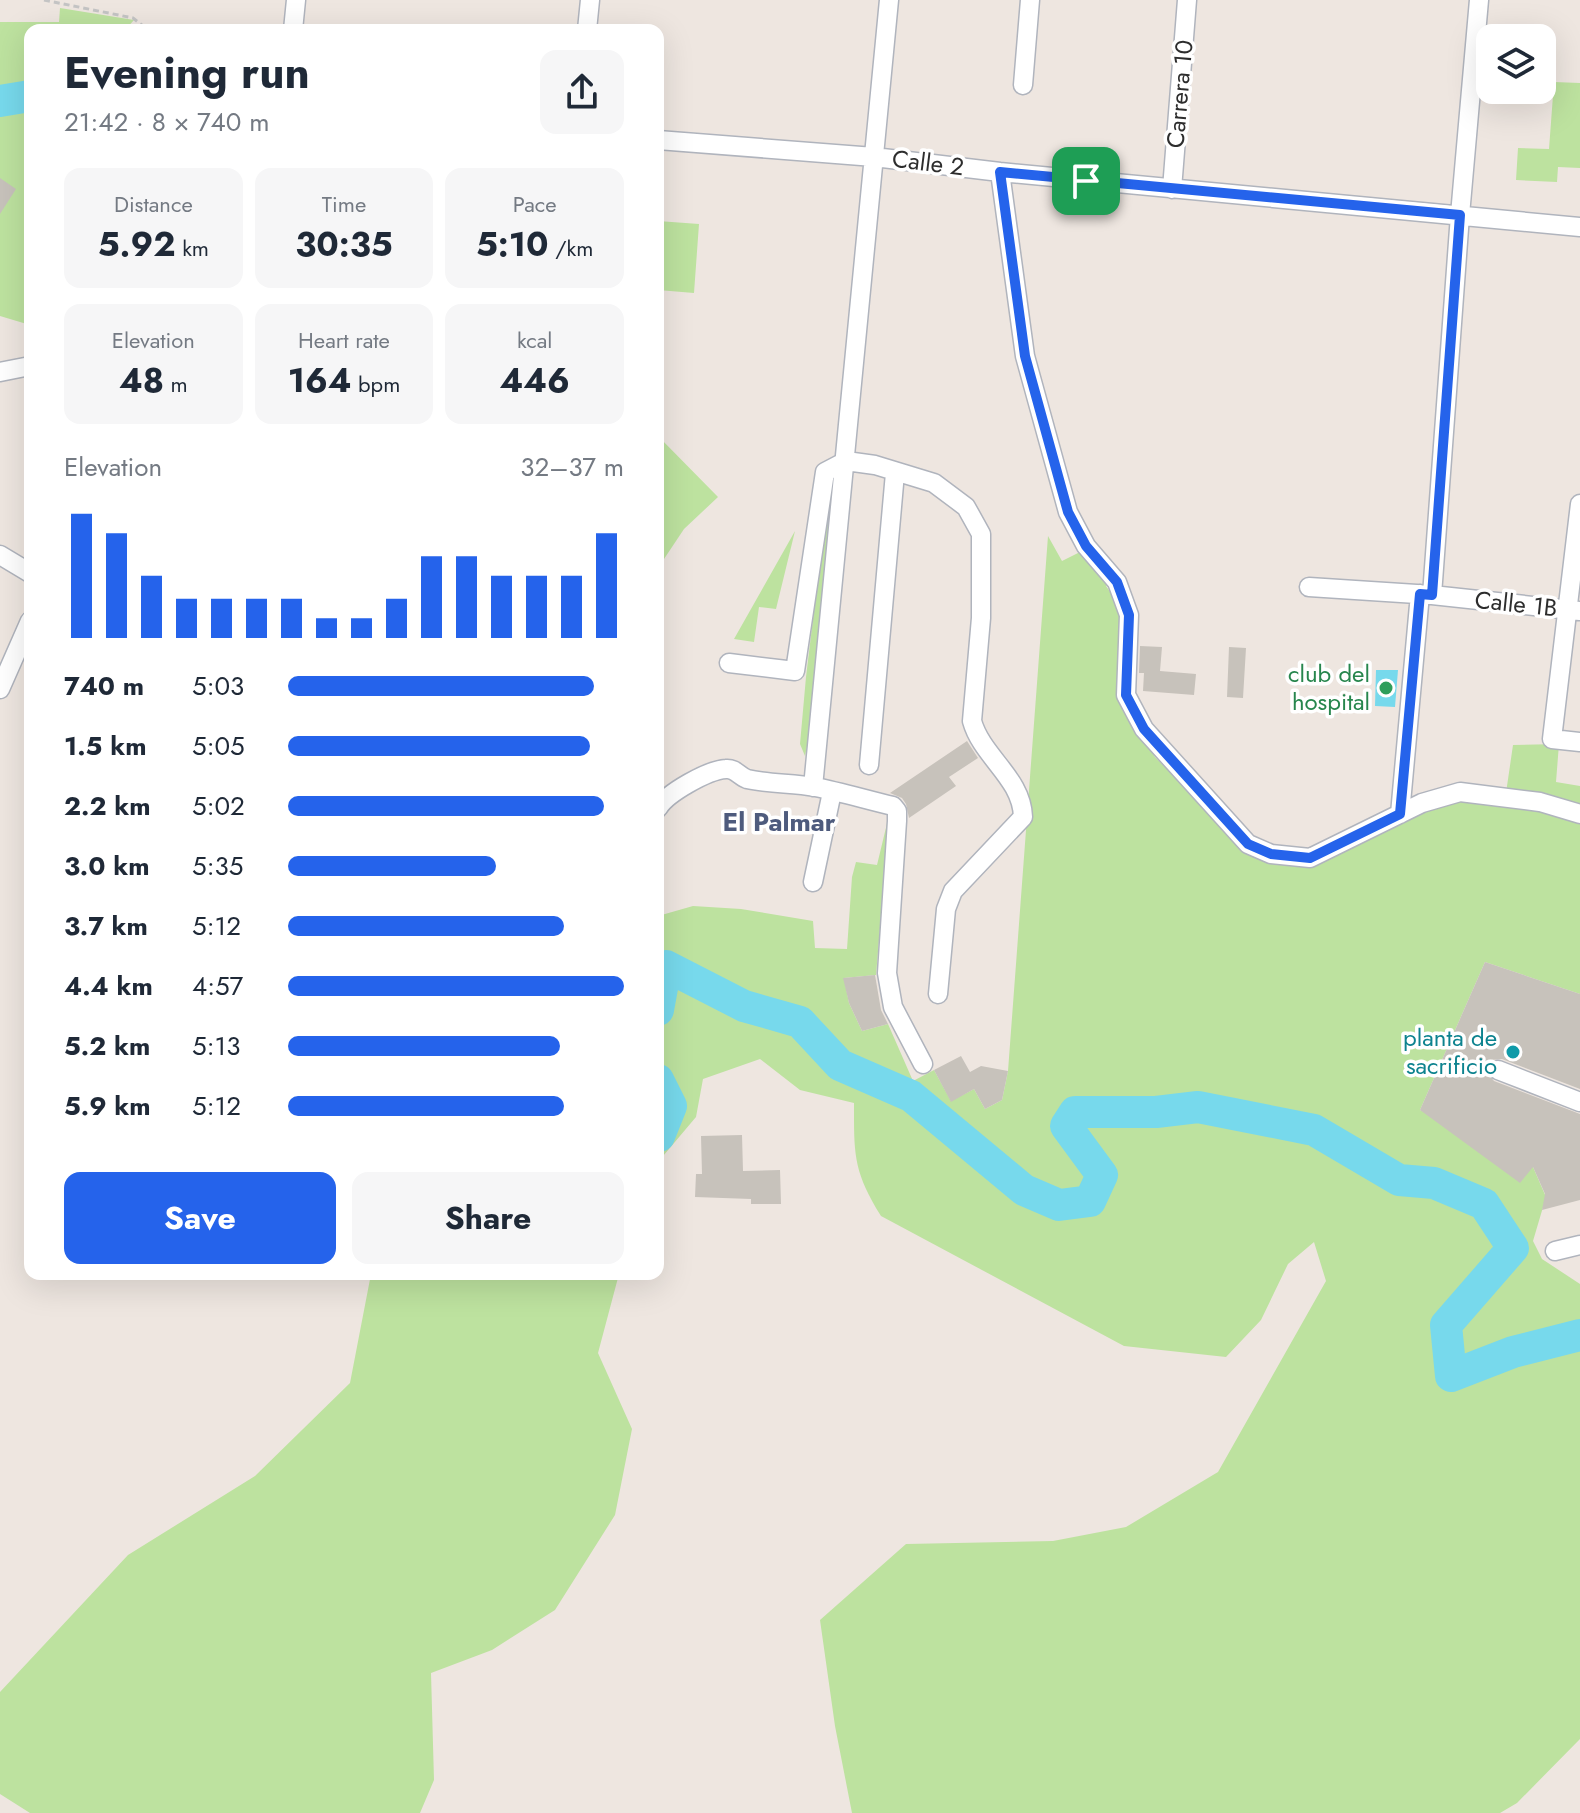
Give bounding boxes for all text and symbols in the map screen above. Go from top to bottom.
map controls [1476,24,1556,104]
button: layers [1476,24,1556,104]
street label: Carrera 10 [1157,38,1202,150]
text: Evening run [64,41,310,105]
button: share [540,50,624,134]
text: 21:42 · 8 × 740 m [64,103,269,141]
street label: Calle 2 [890,141,966,184]
pin [1052,147,1120,215]
icon: arrive [1064,159,1108,203]
text: Distance [114,188,193,220]
text: Time [322,188,366,220]
text: Pace [513,188,557,220]
text: 5.92 [98,220,176,269]
text: 30:35 [295,220,393,269]
text: 5:10 [476,220,549,269]
text: km [176,232,209,264]
text: /km [549,232,593,264]
text: Elevation [112,324,195,356]
text: Heart rate [298,324,390,356]
text: kcal [517,324,552,356]
text: 48 [119,356,164,405]
text: 164 [288,356,351,405]
text: 446 [500,356,570,405]
text: m [164,368,188,400]
text: bpm [351,368,400,400]
text: Elevation [64,448,162,486]
text: 32–37 m [520,448,624,486]
street label: Calle 1B [1473,582,1559,625]
place label: club del hospital [1288,656,1370,719]
text: 740 m [64,667,144,705]
text: 5:03 [192,667,244,705]
marker: club del hospital [1377,679,1395,697]
text: 1.5 km [64,727,147,765]
text: 5:05 [192,727,245,765]
text: 2.2 km [64,787,151,825]
text: 5:02 [192,787,245,825]
district label: El Palmar [723,803,836,841]
text: 3.0 km [64,847,149,885]
text: 5:35 [192,847,243,885]
text: 3.7 km [64,907,148,945]
text: 5:12 [192,907,241,945]
text: 4.4 km [64,967,153,1005]
text: 4:57 [192,967,243,1005]
place label: planta de sacrificio [1403,1020,1497,1083]
text: 5.2 km [64,1027,150,1065]
text: 5:13 [192,1027,240,1065]
marker: planta de sacrificio [1504,1043,1522,1061]
text: 5.9 km [64,1087,151,1125]
text: 5:12 [192,1087,241,1125]
button: Save [64,1172,336,1264]
button: Share [352,1172,624,1264]

